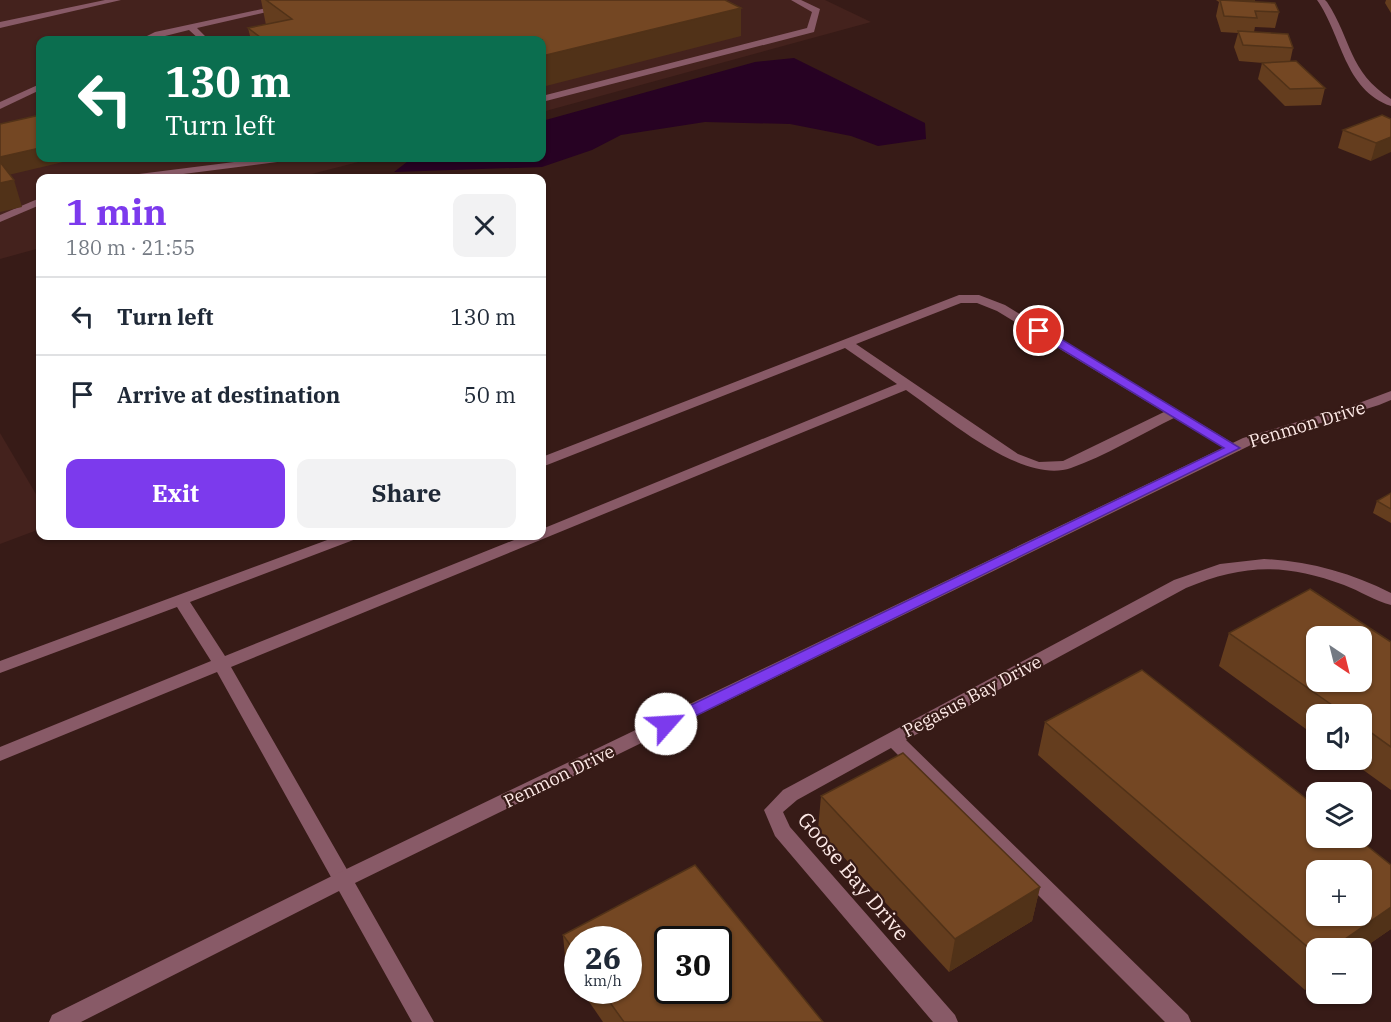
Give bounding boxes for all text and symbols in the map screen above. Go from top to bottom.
text: 130 m [165,54,291,109]
icon: left [66,60,144,138]
text: Turn left [165,107,276,142]
text: 1 min [66,188,167,235]
button: close [453,194,516,257]
text: 180 m · 21:55 [66,234,195,261]
icon: left [66,300,99,333]
text: Turn left [117,302,213,331]
text: 130 m [450,302,516,331]
pin [1013,305,1064,356]
icon: arrive [1022,314,1055,347]
icon: arrive [66,378,99,411]
text: Arrive at destination [117,380,340,409]
text: 50 m [464,380,516,409]
street label: Penmon Drive [1246,395,1368,453]
button: Exit [66,459,285,528]
button: Share [297,459,516,528]
north arrow [1306,626,1372,692]
map controls [1306,626,1372,1004]
street label: Pegasus Bay Drive [899,650,1045,742]
position arrow [634,692,698,756]
button: sound [1306,704,1372,770]
street label: Penmon Drive [500,739,618,813]
button: layers [1306,782,1372,848]
street label: Goose Bay Drive [792,806,916,946]
button: + [1306,860,1372,926]
speed limit sign: 30 [654,926,732,1004]
text: 26 [585,938,621,977]
button: − [1306,938,1372,1004]
text: km/h [584,971,622,990]

